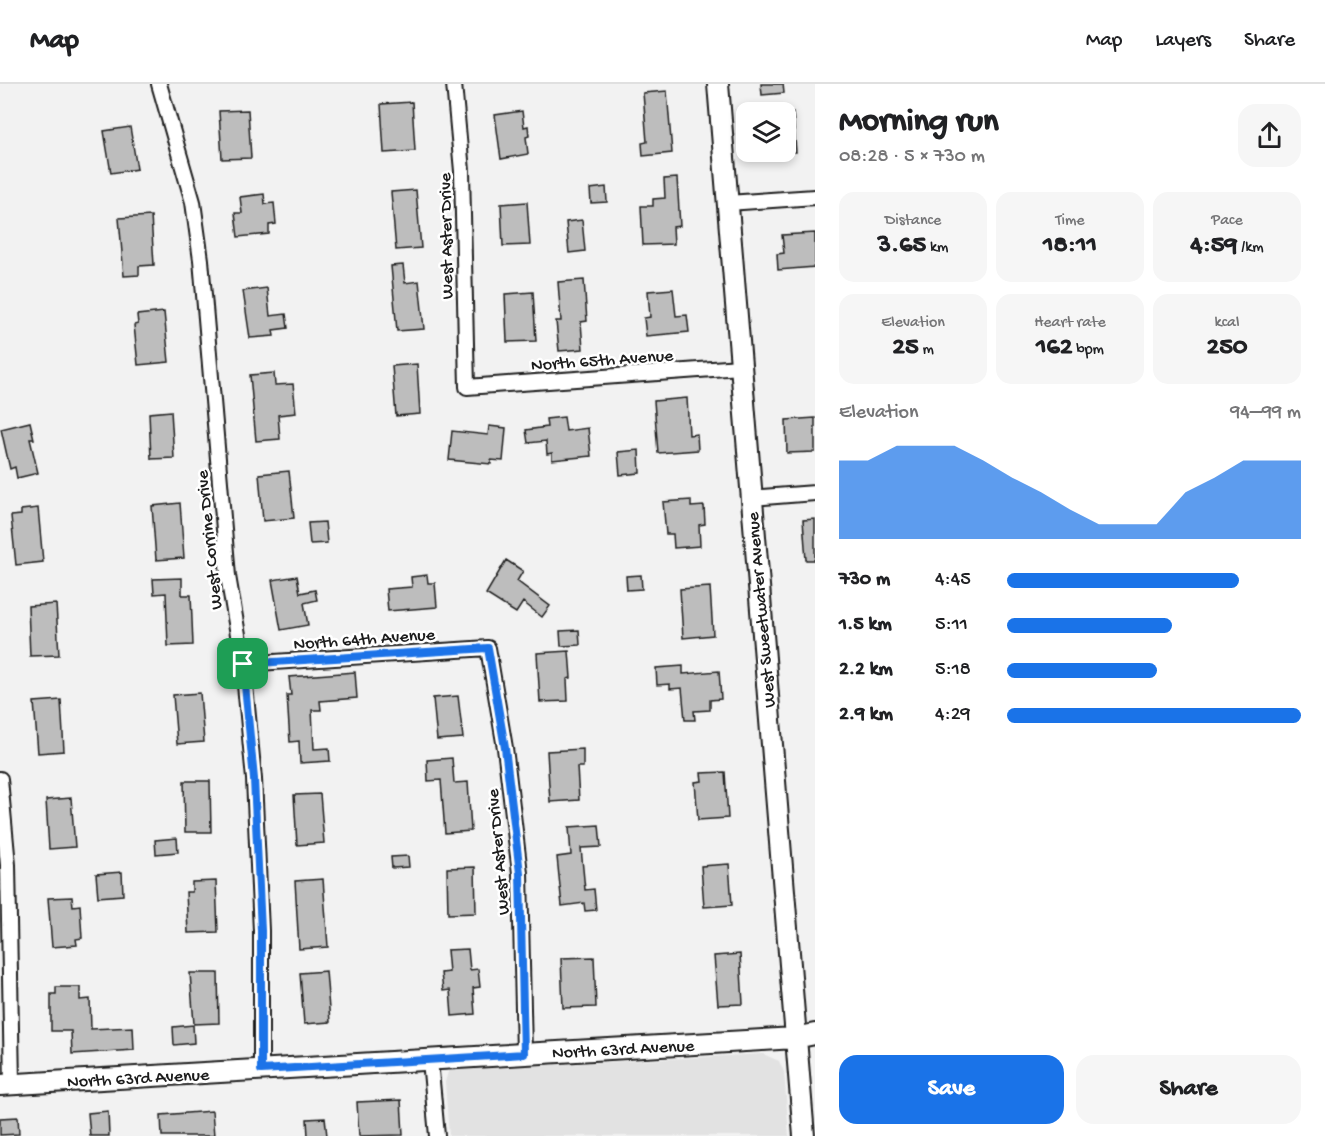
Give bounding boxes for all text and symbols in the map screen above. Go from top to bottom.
text: Map [30,25,79,58]
text: Map [1086,29,1122,54]
text: Layers [1155,29,1211,54]
text: Share [1244,29,1295,54]
map controls [736,102,796,162]
button: layers [736,102,796,162]
text: Morning run [839,104,999,142]
button: share [1238,104,1301,167]
text: 08:28 · 5 × 730 m [839,146,985,169]
street label: West Aster Drive [436,172,459,299]
text: Distance [885,212,941,231]
text: Time [1055,212,1085,231]
text: Pace [1211,212,1243,231]
text: 3.65 [878,231,926,262]
text: 18:11 [1043,231,1097,262]
text: 4:59 [1190,231,1238,262]
text: km [926,239,948,258]
text: /km [1238,239,1264,258]
text: Elevation [881,314,945,333]
text: Heart rate [1034,314,1106,333]
text: kcal [1215,314,1239,333]
text: 25 [892,333,919,364]
text: 162 [1036,333,1072,364]
text: 250 [1206,333,1248,364]
text: m [919,341,934,360]
text: bpm [1072,341,1104,360]
street label: North 65th Avenue [530,346,675,377]
text: Elevation [839,402,919,425]
text: 94–99 m [1230,402,1301,425]
street label: West Corrine Drive [193,468,228,610]
street label: West Sweetwater Avenue [743,510,782,709]
text: 730 m [839,569,890,592]
text: 4:45 [935,569,971,592]
text: 1.5 km [839,614,892,637]
text: 5:11 [935,614,968,637]
street label: North 64th Avenue [293,625,436,656]
pin [217,638,268,689]
icon: arrive [226,647,259,680]
text: 2.2 km [839,659,893,682]
text: 5:18 [935,659,971,682]
text: 2.9 km [839,704,893,727]
text: 4:29 [935,704,971,727]
street label: West Aster Drive [483,787,515,916]
street label: North 63rd Avenue [551,1036,696,1065]
button: Save [839,1055,1064,1124]
button: Share [1076,1055,1301,1124]
street label: North 63rd Avenue [66,1065,211,1094]

